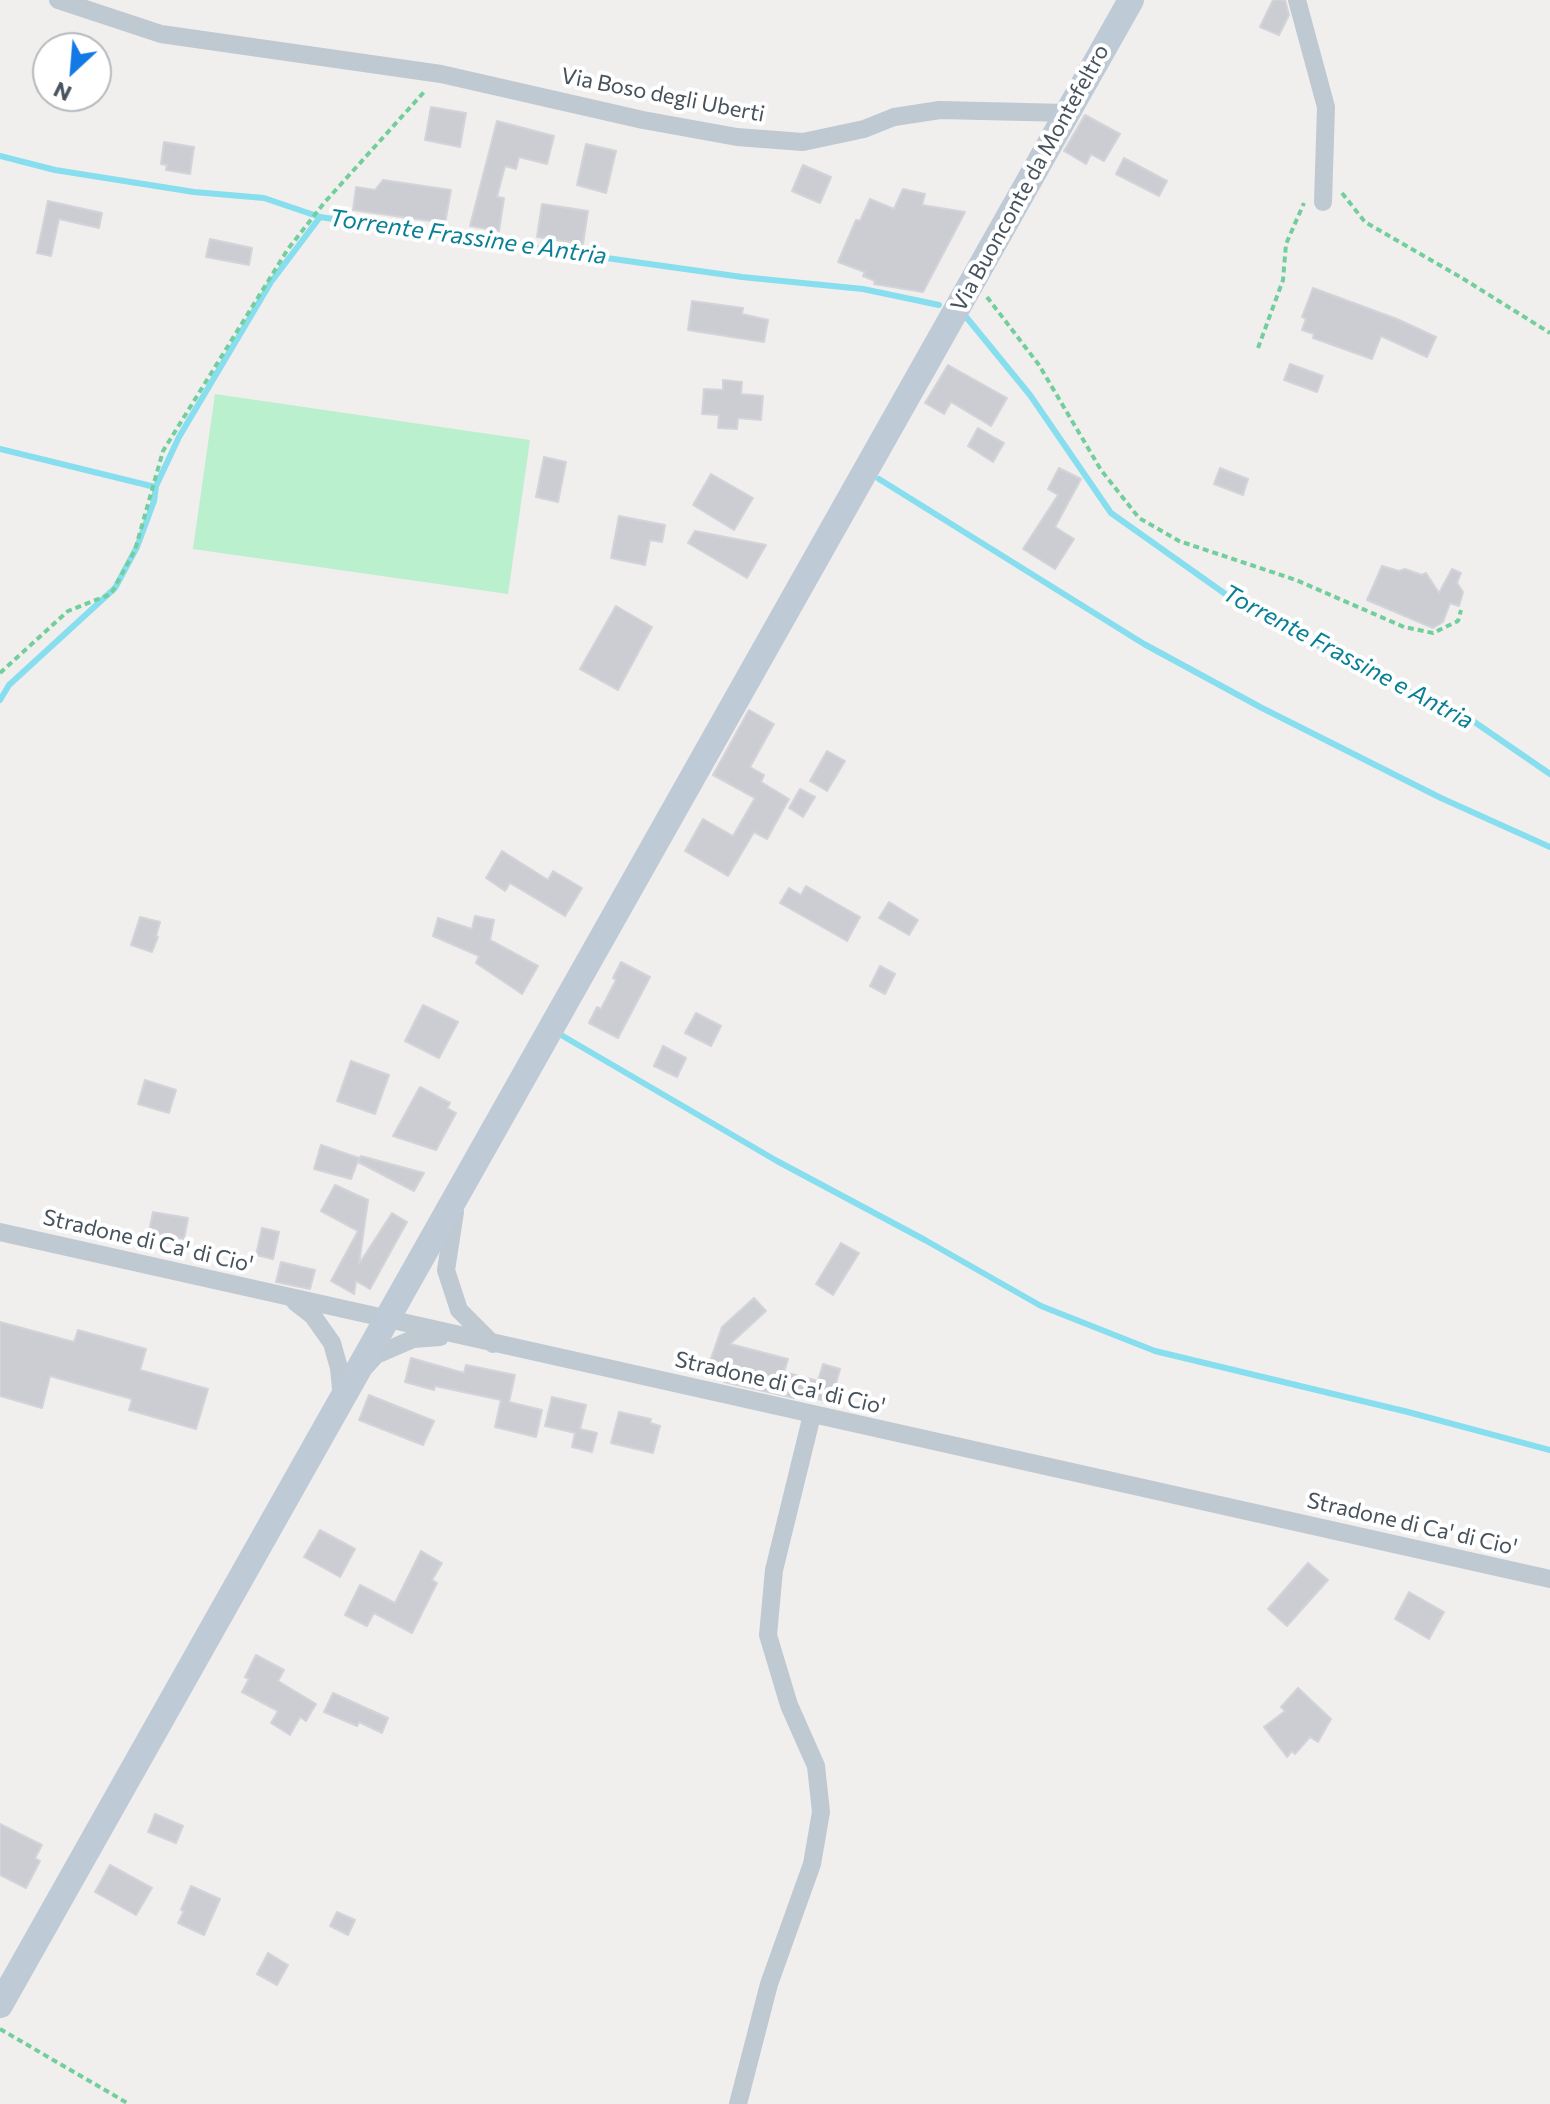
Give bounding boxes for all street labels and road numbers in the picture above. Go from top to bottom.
street label: Via Buonconte da Montefeltro [945,40,1115,316]
street label: Via Boso degli Uberti [559,62,767,128]
street label: Stradone di Ca' di Cio' [40,1204,256,1278]
street label: Stradone di Ca' di Cio' [672,1346,888,1420]
street label: Stradone di Ca' di Cio' [1304,1487,1520,1561]

